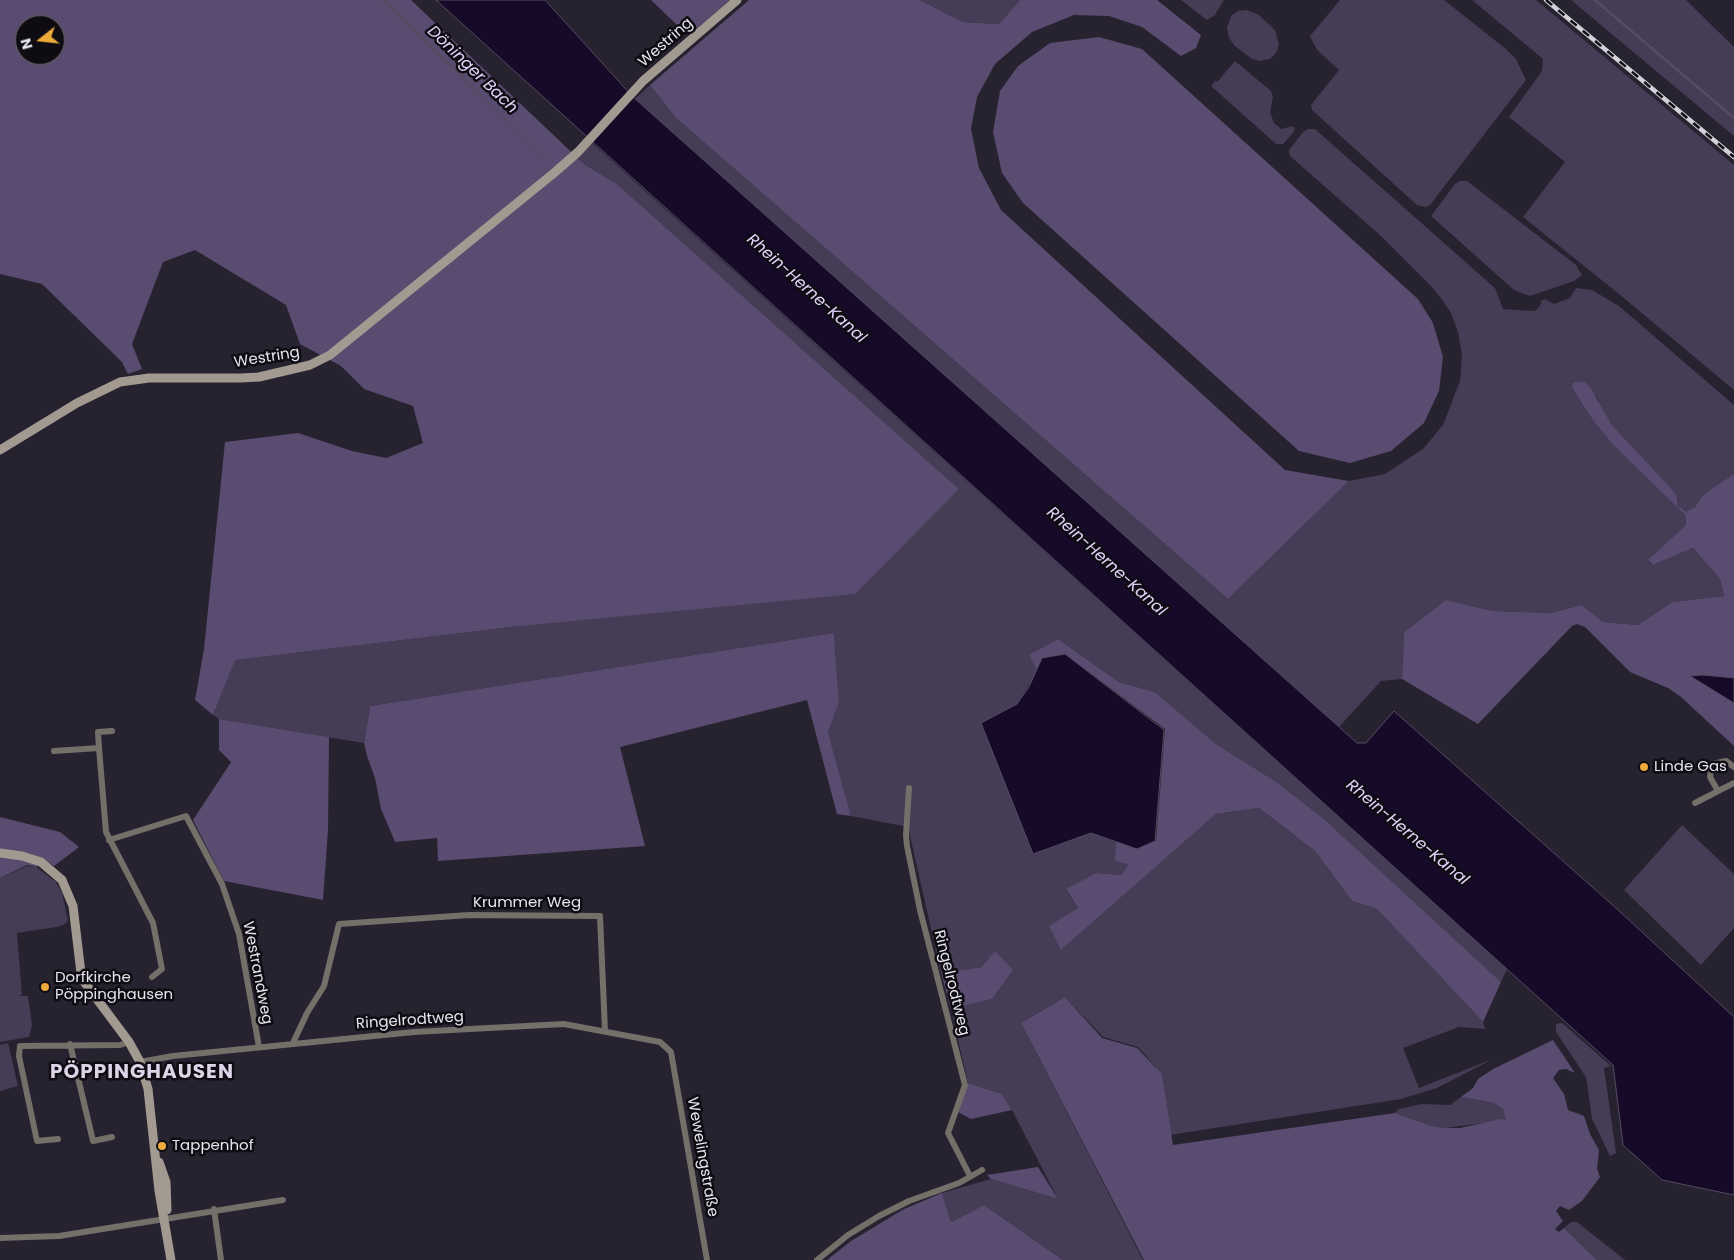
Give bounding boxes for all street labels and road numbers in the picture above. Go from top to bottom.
street label: Westring [635,14,697,72]
street label: Westring [233,344,301,372]
street label: Krummer Weg [473,894,581,912]
street label: Westrandweg [238,920,276,1026]
street label: Ringelrodtweg [929,928,973,1038]
street label: Ringelrodtweg [355,1008,465,1034]
street label: Wewelingstraße [683,1096,721,1218]

